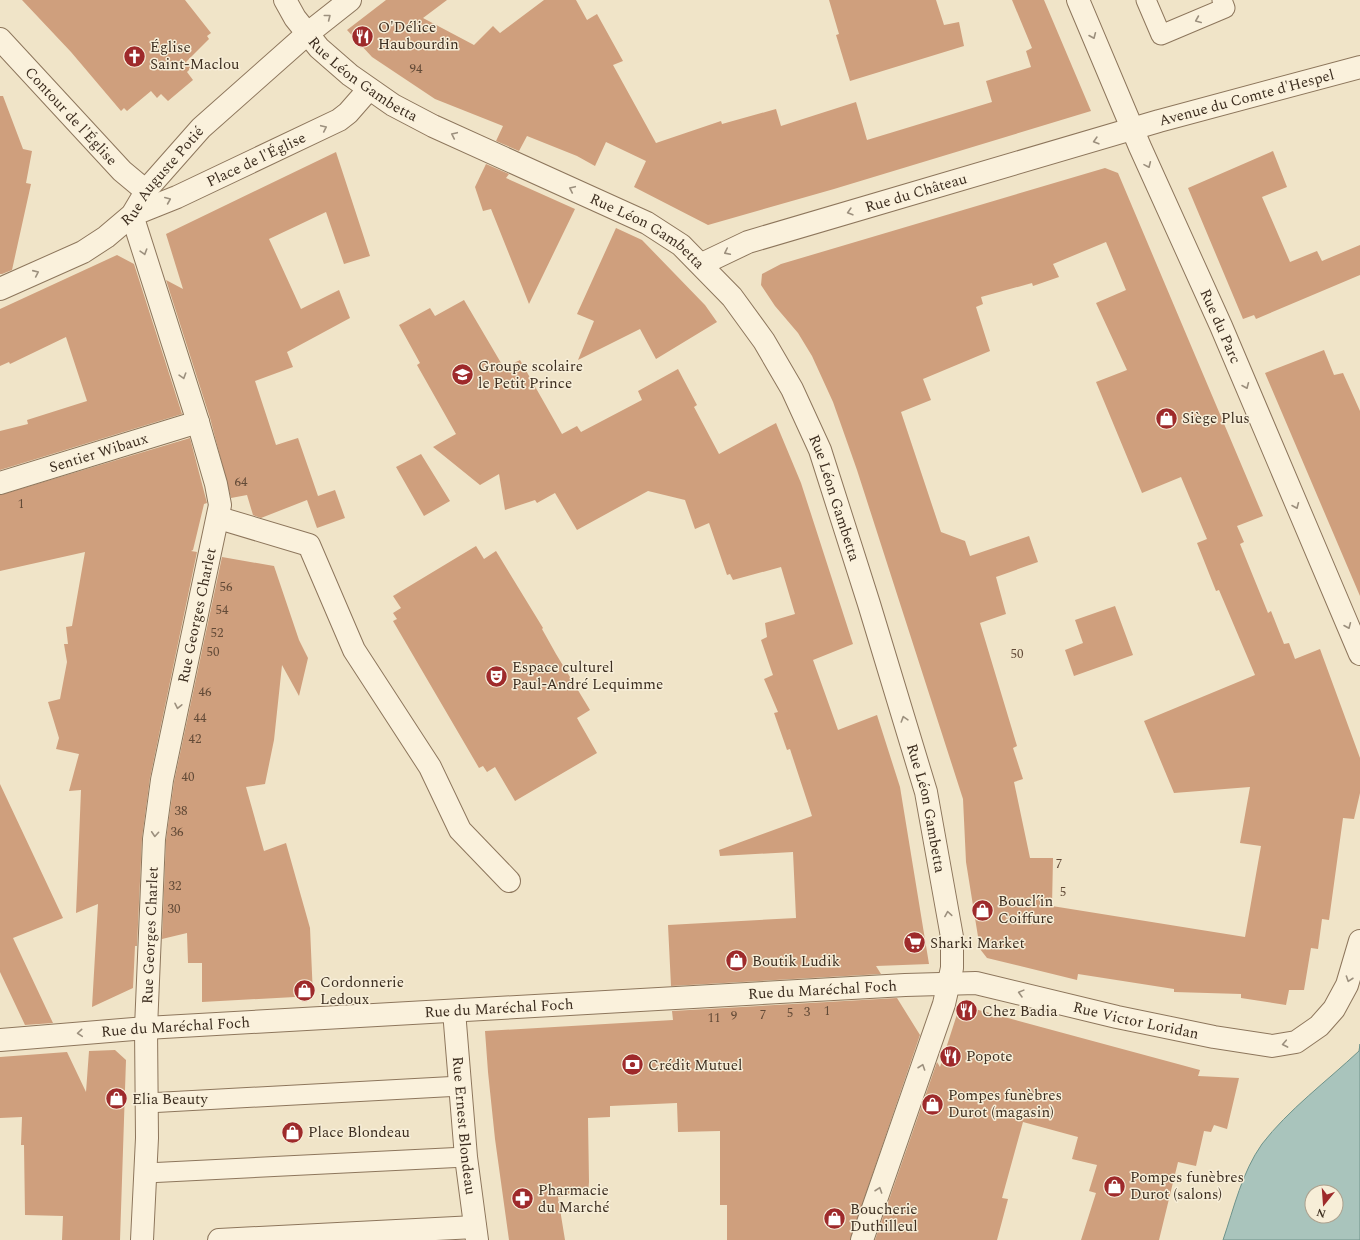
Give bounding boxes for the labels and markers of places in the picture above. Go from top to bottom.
place label: O'Délice Haubourdin [378,16,459,56]
restaurant icon: O'Délice Haubourdin [350,23,376,49]
place label: Église Saint-Maclou [150,36,240,76]
church icon: Église Saint-Maclou [121,43,147,69]
place label: Groupe scolaire le Petit Prince [478,355,583,395]
school or university icon: Groupe scolaire le Petit Prince [449,362,475,388]
shop icon: Siège Plus [1154,405,1180,431]
place label: Siège Plus [1182,407,1250,430]
place label: Espace culturel Paul-André Lequimme [512,656,663,696]
theatre icon: Espace culturel Paul-André Lequimme [484,663,510,689]
place label: Boucl’in Coiffure [998,890,1054,930]
shop icon: Boucl’in Coiffure [970,897,996,923]
supermarket icon: Sharki Market [902,930,928,956]
place label: Sharki Market [930,932,1025,955]
shop icon: Boutik Ludik [724,948,750,974]
place label: Boutik Ludik [752,950,840,973]
place label: Cordonnerie Ledoux [320,971,404,1011]
shop icon: Cordonnerie Ledoux [291,978,317,1004]
restaurant icon: Chez Badia [953,998,979,1024]
place label: Chez Badia [982,1000,1058,1023]
restaurant icon: Popote [938,1043,964,1069]
place label: Popote [966,1045,1013,1068]
bank icon: Crédit Mutuel [620,1052,646,1078]
place label: Crédit Mutuel [648,1054,742,1077]
place label: Pompes funèbres Durot (magasin) [948,1084,1062,1124]
shop icon: Elia Beauty [104,1086,130,1112]
place label: Elia Beauty [132,1088,208,1111]
shop icon: Pompes funèbres Durot (magasin) [920,1091,946,1117]
shop icon: Place Blondeau [280,1119,306,1145]
place label: Place Blondeau [308,1121,410,1144]
place label: Pompes funèbres Durot (salons) [1130,1166,1244,1206]
shop icon: Pompes funèbres Durot (salons) [1102,1173,1128,1199]
place label: Pharmacie du Marché [538,1179,609,1219]
pharmacy icon: Pharmacie du Marché [510,1186,536,1212]
place label: Boucherie Duthilleul [850,1198,918,1238]
shop icon: Boucherie Duthilleul [822,1205,848,1231]

